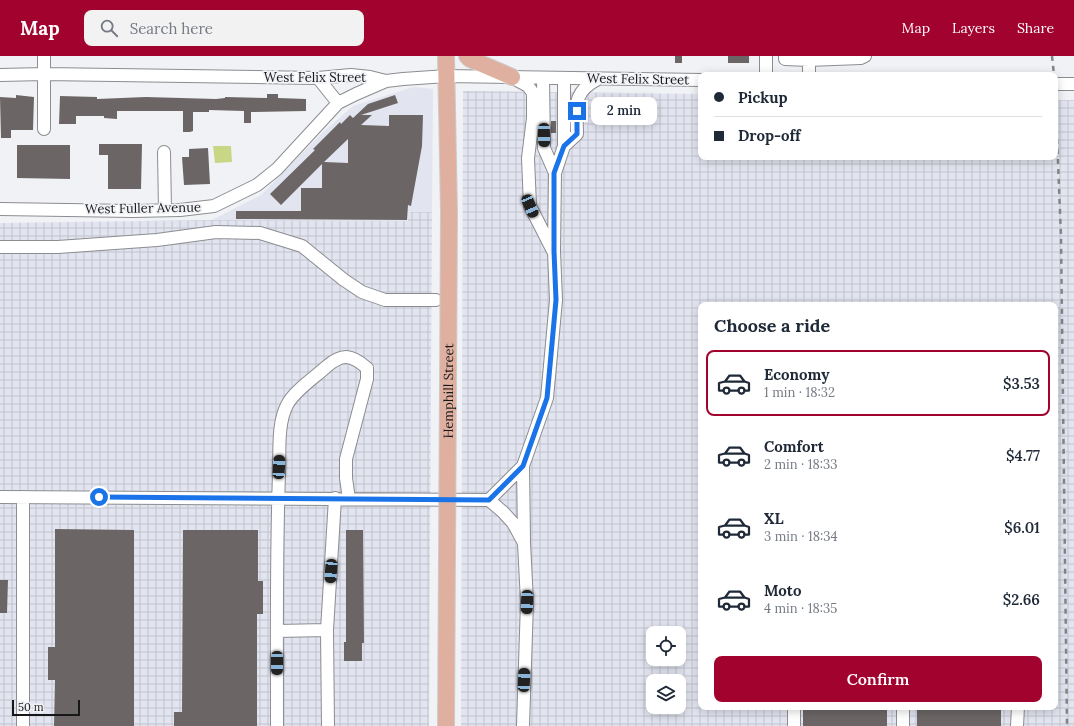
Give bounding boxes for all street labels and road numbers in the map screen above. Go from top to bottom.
street label: West Felix Street [264,69,366,86]
street label: West Felix Street [587,70,689,88]
street label: West Fuller Avenue [85,198,201,218]
street label: Hemphill Street [439,343,457,439]

